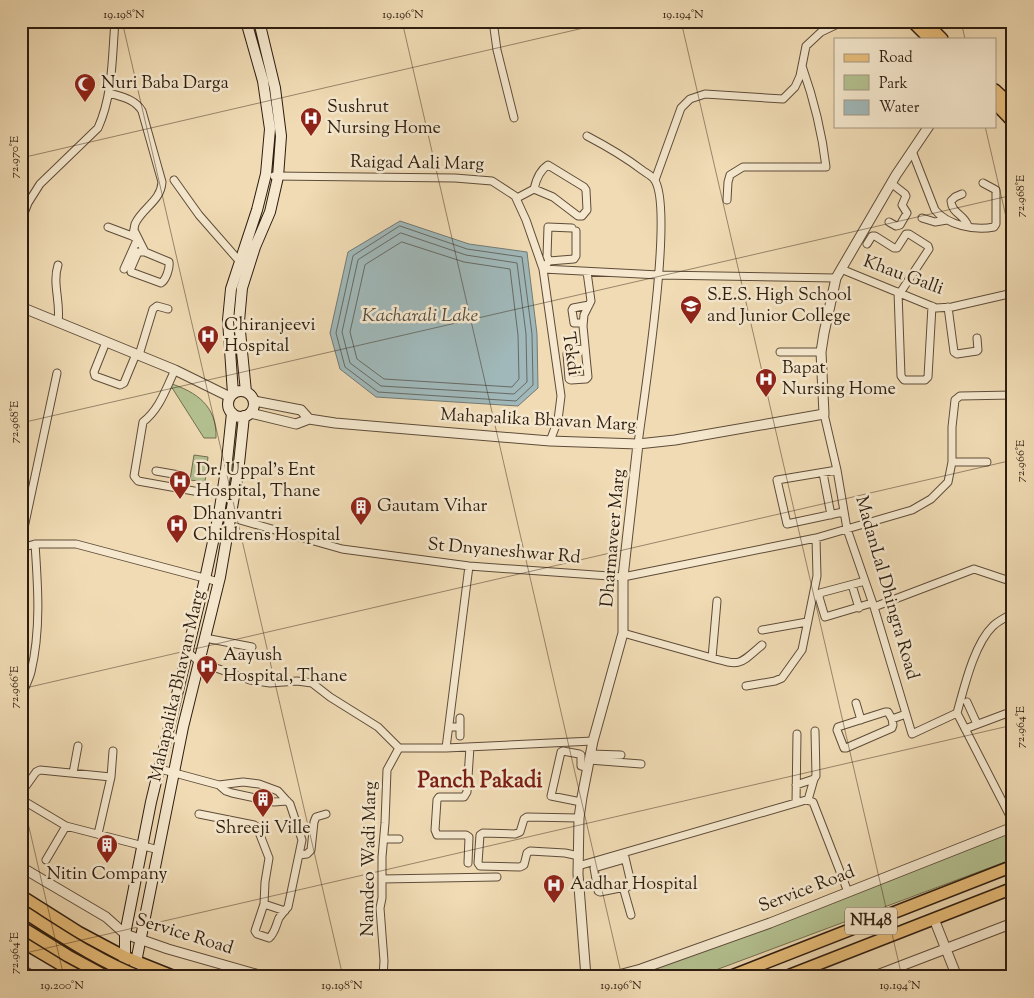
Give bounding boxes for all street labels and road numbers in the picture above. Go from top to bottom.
street label: Raigad Aali Marg [350,150,484,178]
street label: Khau Galli [859,249,947,303]
street label: Tekdi [554,330,586,378]
street label: Mahapalika Bhavan Marg [439,403,637,439]
street label: Dharmaveer Marg [595,467,633,608]
street label: MadanLal Dhingra Road [847,493,925,683]
street label: St Dnyaneshwar Rd [426,532,582,572]
street label: Mahapalika Bhavan Marg [143,587,213,784]
street label: Namdeo Wadi Marg [356,781,384,937]
street label: Service Road [755,860,859,920]
street label: Service Road [132,908,236,962]
road number: NH48 [845,908,897,934]

